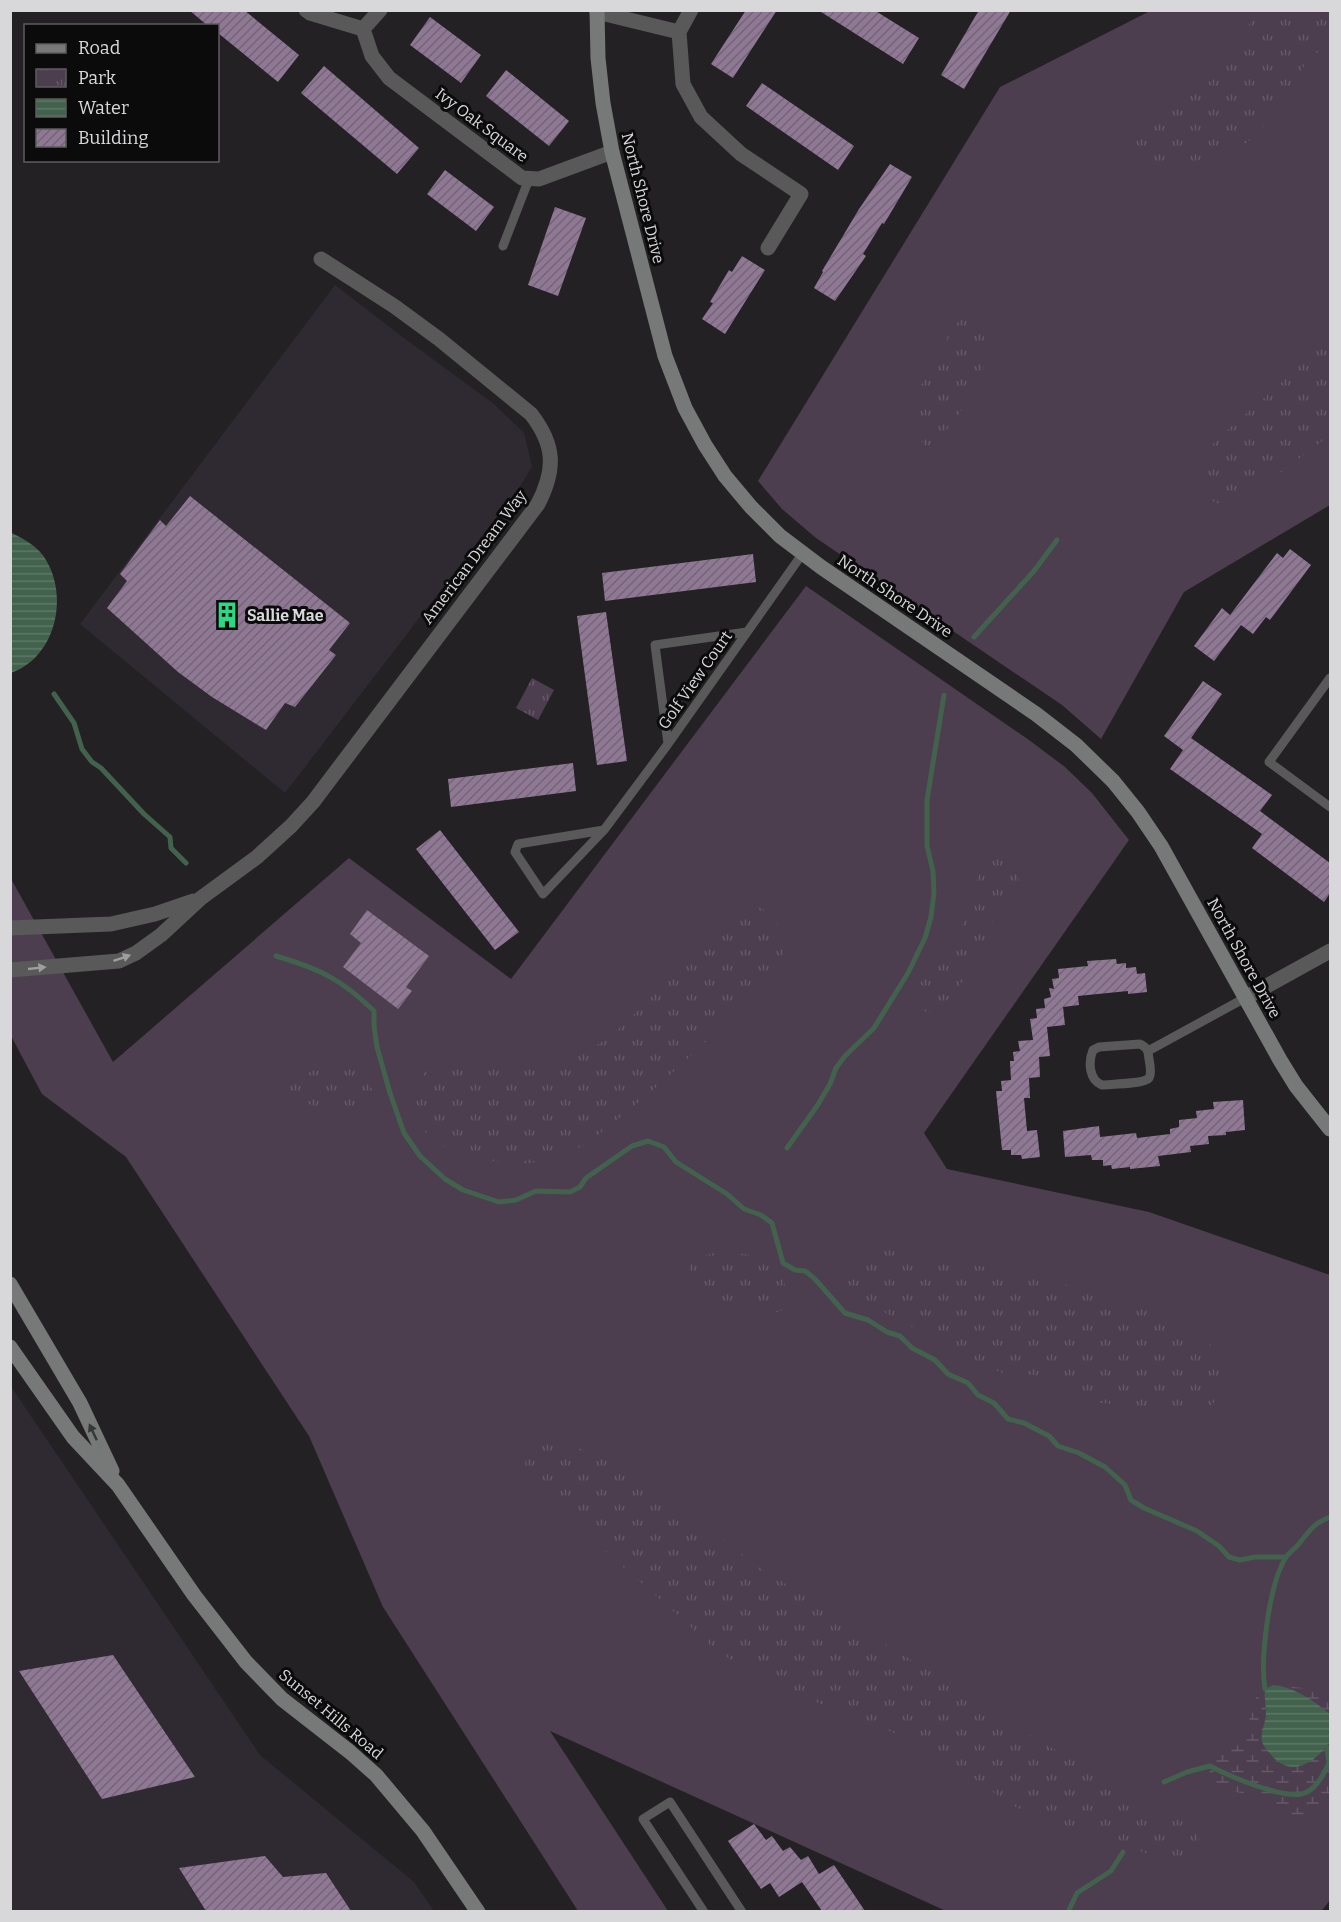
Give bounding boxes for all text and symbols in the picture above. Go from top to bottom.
legend [24,24,219,162]
text: Road [78,37,121,59]
text: Park [78,67,117,89]
street label: Ivy Oak Square [432,84,532,166]
text: Water [78,97,129,119]
text: Building [78,127,149,149]
street label: North Shore Drive [618,131,668,265]
street label: American Dream Way [418,486,531,628]
street label: North Shore Drive [834,551,956,641]
building icon: Sallie Mae [212,600,242,630]
place label: Sallie Mae [247,606,324,625]
street label: Golf View Court [654,627,736,733]
street label: North Shore Drive [1203,895,1285,1021]
one-way arrow [113,952,131,962]
one-way arrow [28,963,47,973]
one-way arrow [89,1423,98,1440]
street label: Sunset Hills Road [275,1665,387,1763]

